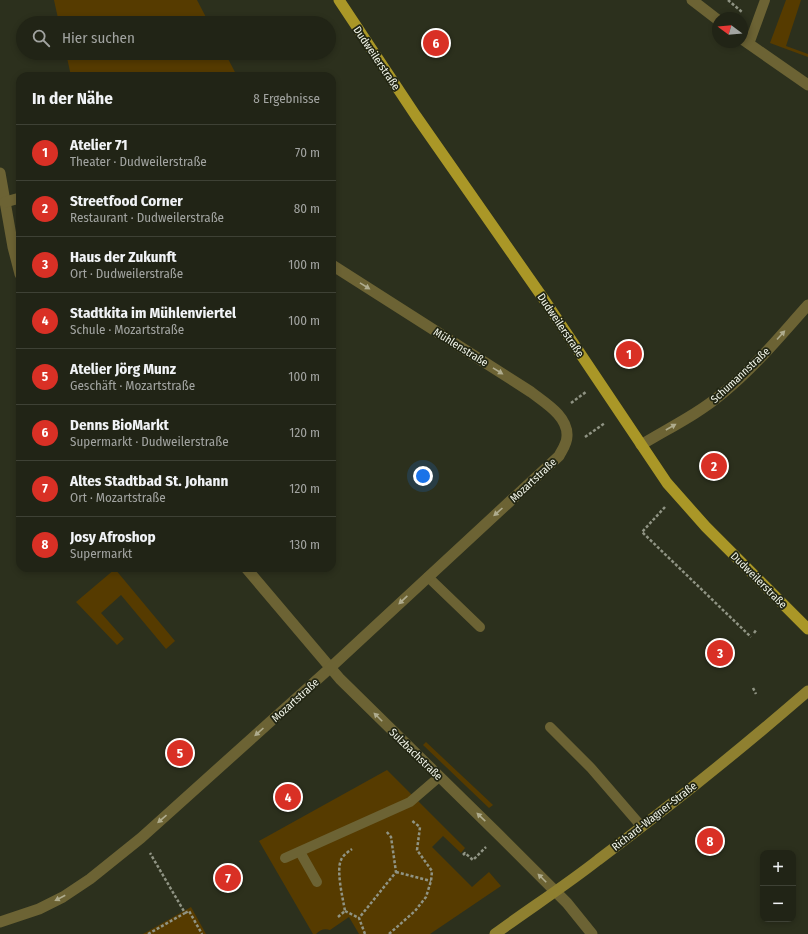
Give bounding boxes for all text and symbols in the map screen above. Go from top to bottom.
north arrow [712,12,748,48]
search box [16,16,336,60]
street label: Dudweilerstraße [351,24,403,93]
icon: search [30,27,52,49]
pin: 6 [423,28,449,58]
text: Hier suchen [62,29,135,47]
text: In der Nähe [32,88,113,109]
text: 8 Ergebnisse [253,91,320,106]
text: Atelier 71 [70,136,128,154]
text: 1 [42,145,48,160]
text: 70 m [295,145,320,160]
text: Theater · Dudweilerstraße [70,154,207,169]
text: Streetfood Corner [70,192,183,210]
text: 2 [42,201,48,216]
text: 80 m [294,201,320,216]
text: Restaurant · Dudweilerstraße [70,210,224,225]
text: Haus der Zukunft [70,248,177,266]
text: 3 [42,257,48,272]
text: 100 m [288,257,320,272]
text: Ort · Dudweilerstraße [70,266,183,281]
one-way arrow [360,282,370,290]
street label: Dudweilerstraße [535,291,587,360]
text: Stadtkita im Mühlenviertel [70,304,236,322]
text: 4 [42,313,48,328]
text: 100 m [288,313,320,328]
text: Schule · Mozartstraße [70,322,184,337]
street label: Mühlenstraße [431,325,490,369]
one-way arrow [776,330,786,340]
pin: 1 [616,339,642,369]
street label: Schumannstraße [708,345,772,406]
text: Atelier Jörg Munz [70,360,176,378]
one-way arrow [492,367,504,374]
text: 5 [42,369,48,384]
text: 100 m [288,369,320,384]
text: Geschäft · Mozartstraße [70,378,195,393]
text: Denns BioMarkt [70,416,169,434]
one-way arrow [665,424,677,431]
text: 6 [42,425,48,440]
text: 120 m [289,425,320,440]
text: Supermarkt · Dudweilerstraße [70,434,229,449]
pin: 2 [701,451,727,481]
street label: Mozartstraße [507,455,559,505]
your location [413,466,433,486]
text: Altes Stadtbad St. Johann [70,472,228,490]
text: 7 [42,481,48,496]
text: 120 m [289,481,320,496]
text: Ort · Mozartstraße [70,490,166,505]
one-way arrow [493,507,503,517]
text: Josy Afroshop [70,528,156,546]
text: 8 [42,537,48,552]
text: 130 m [289,537,320,552]
text: Supermarkt [70,546,132,561]
street label: Dudweilerstraße [728,550,789,611]
one-way arrow [398,596,408,605]
pin: 3 [707,638,733,668]
street label: Mozartstraße [269,676,322,725]
one-way arrow [373,712,383,722]
street label: Sulzbachstraße [386,726,445,783]
one-way arrow [254,727,264,737]
pin: 5 [167,738,193,768]
street label: Richard-Wagner-Straße [609,779,699,854]
pin: 4 [275,782,301,812]
one-way arrow [476,813,486,822]
one-way arrow [157,814,168,823]
pin: 8 [697,826,723,856]
map controls [760,850,796,922]
button: + [760,850,796,886]
pin: 7 [215,863,241,893]
one-way arrow [537,873,547,883]
button: − [760,886,796,922]
one-way arrow [54,895,66,902]

